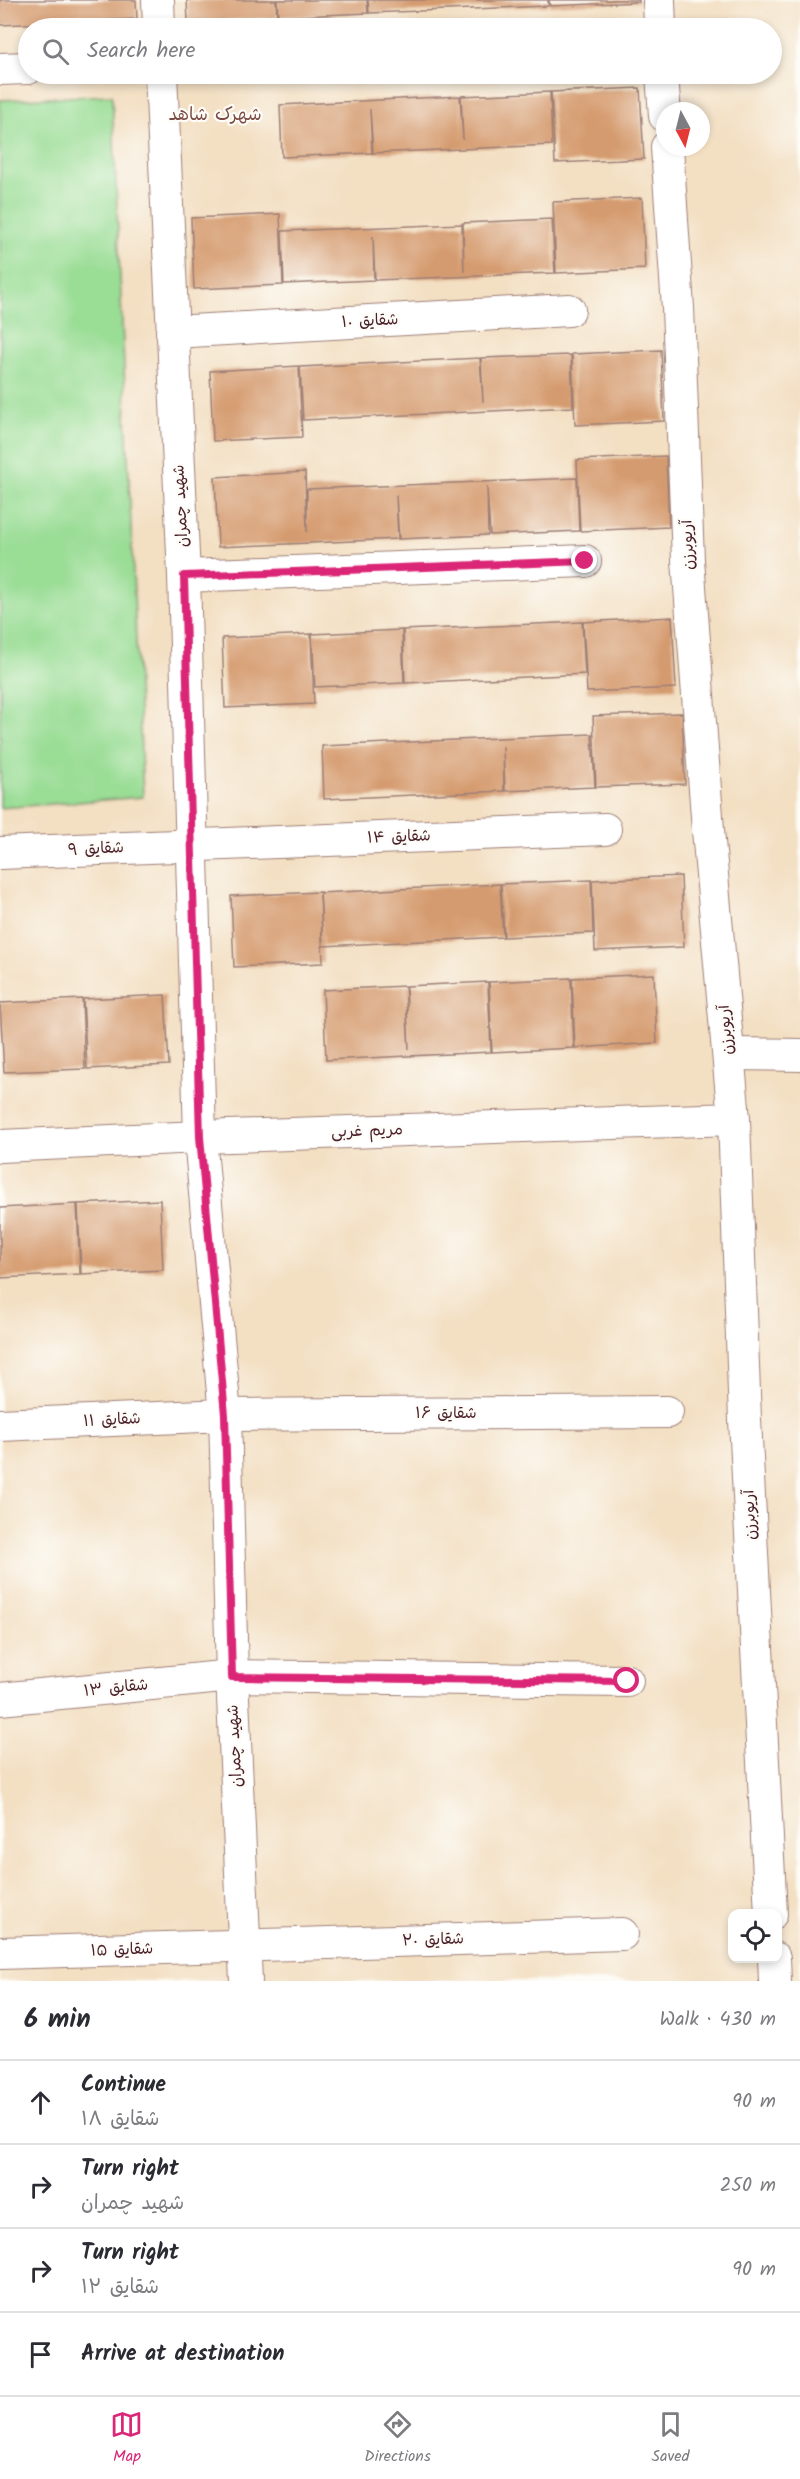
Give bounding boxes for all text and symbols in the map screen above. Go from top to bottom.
search box [18,18,782,84]
text: Search here [87,34,195,69]
icon: search [39,35,72,68]
district label: شهرک شاهد [168,101,262,130]
north arrow [656,102,710,156]
street label: شقایق ۱۰ [341,307,399,335]
street label: شهید چمران [166,464,196,548]
street label: آریوبرزن [674,518,702,571]
route end [571,547,597,573]
street label: شقایق ۱۴ [367,823,431,851]
street label: شقایق ۹ [67,835,125,863]
street label: آریوبرزن [711,1003,741,1056]
street label: مریم غربی [331,1117,403,1145]
street label: شقایق ۱۶ [415,1401,477,1426]
street label: شقایق ۱۱ [83,1406,141,1434]
street label: آریوبرزن [736,1488,764,1541]
route start [613,1667,639,1693]
street label: شقایق ۱۳ [82,1672,150,1704]
street label: شهید چمران [220,1704,250,1788]
map controls [728,1909,782,1963]
button: locate [728,1909,782,1963]
street label: شقایق ۲۰ [402,1926,464,1954]
street label: شقایق ۱۵ [90,1936,154,1964]
text: 6 min [24,1999,91,2041]
text: Walk · 430 m [660,2004,776,2036]
text: Continue [81,2068,166,2103]
icon: ahead [24,2086,57,2119]
text: 90 m [732,2086,776,2118]
text: شقایق ۱۸ [81,2104,160,2136]
text: Turn right [81,2152,179,2187]
icon: right [24,2170,57,2203]
text: 250 m [720,2170,776,2202]
text: شهید چمران [81,2188,184,2220]
text: Turn right [81,2236,179,2271]
icon: right [24,2254,57,2287]
text: 90 m [732,2254,776,2286]
text: شقایق ۱۲ [81,2272,159,2304]
text: Arrive at destination [81,2337,284,2372]
icon: arrive [24,2338,57,2371]
tab: Map [110,2408,143,2469]
tab: Directions [364,2408,431,2469]
tab: Saved [652,2408,690,2469]

